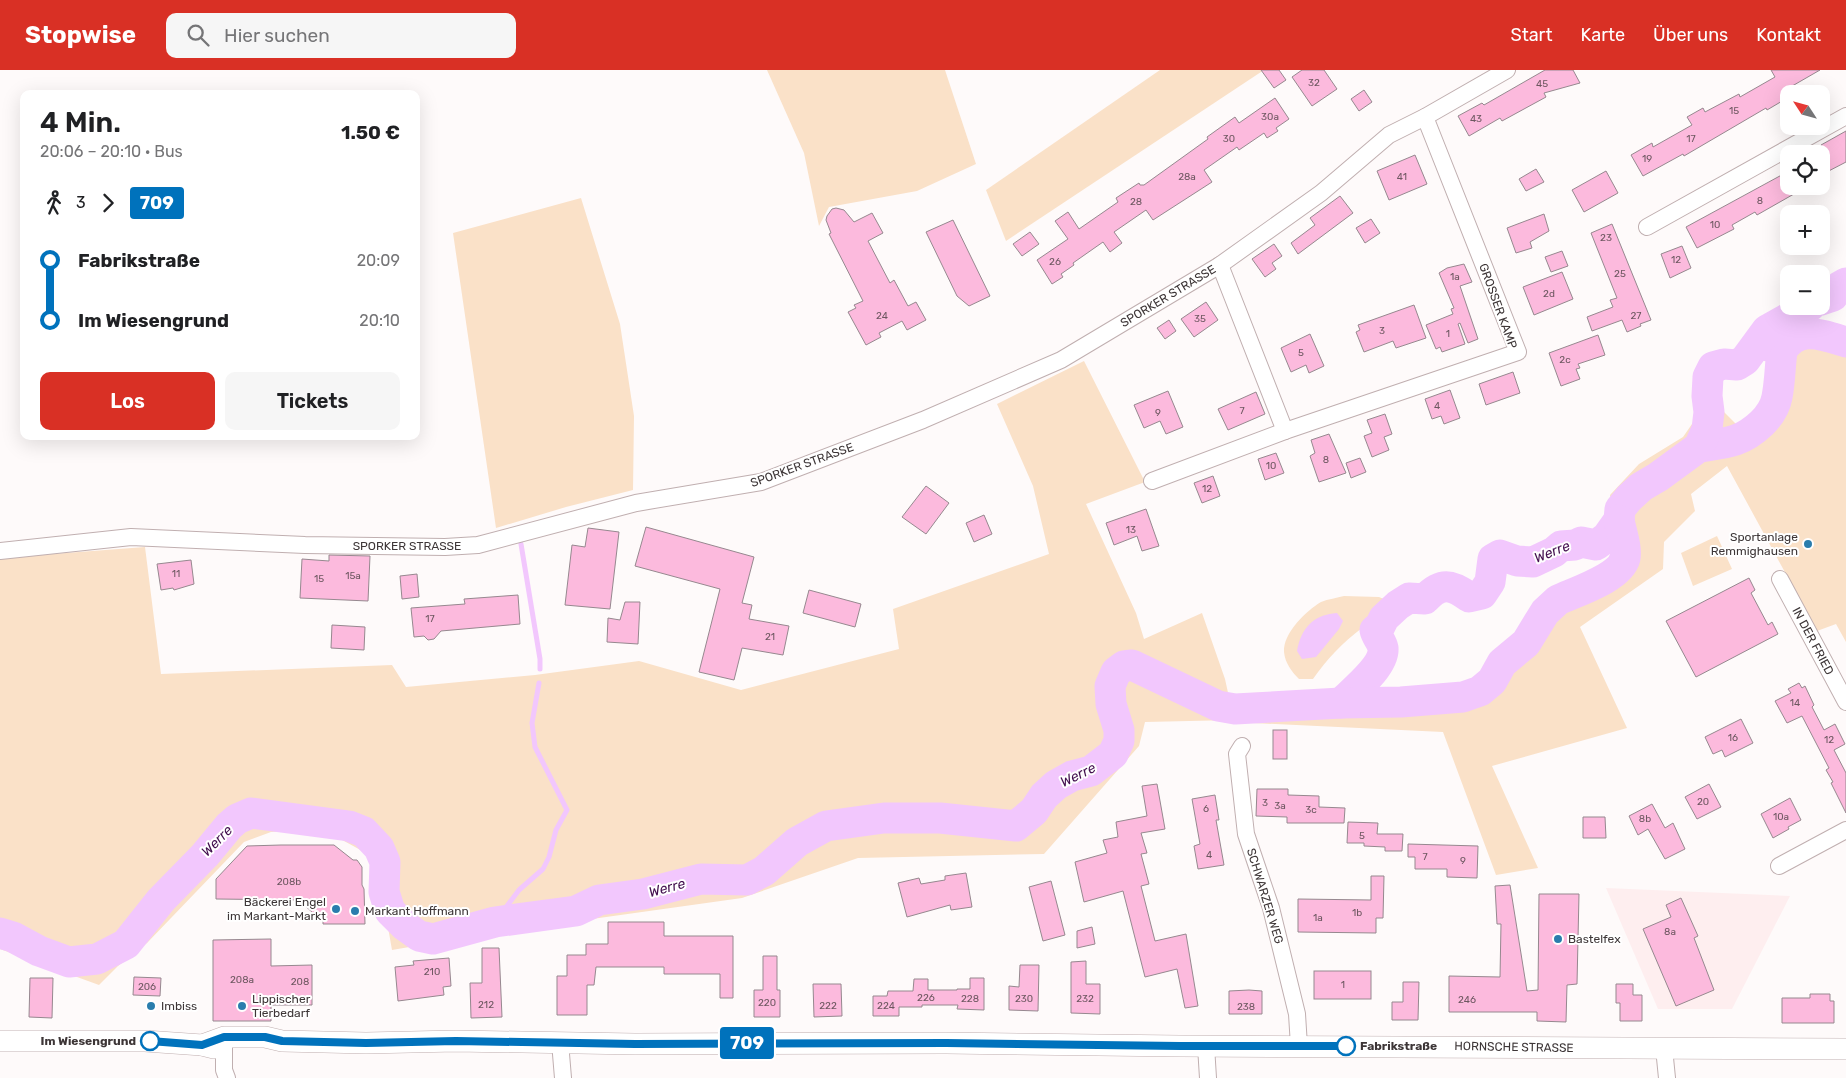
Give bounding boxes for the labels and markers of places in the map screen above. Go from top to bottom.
place label: Sportanlage Remmighausen [1711,530,1798,558]
marker: Sportanlage Remmighausen [1802,538,1814,550]
place label: Bäckerei Engel im Markant-Markt [227,895,326,923]
marker: Bäckerei Engel im Markant-Markt [330,903,342,915]
place label: Markant Hoffmann [365,904,469,918]
marker: Markant Hoffmann [349,905,361,917]
place label: Bastelfex [1568,932,1621,946]
marker: Bastelfex [1552,933,1564,945]
place label: Lippischer Tierbedarf [252,992,311,1020]
place label: Imbiss [161,999,197,1013]
marker: Imbiss [145,1000,157,1012]
marker: Lippischer Tierbedarf [236,1000,248,1012]
marker: Im Wiesengrund [140,1031,160,1051]
place label: Im Wiesengrund [41,1034,136,1048]
marker: Fabrikstraße [1336,1036,1356,1056]
place label: Fabrikstraße [1360,1039,1437,1053]

